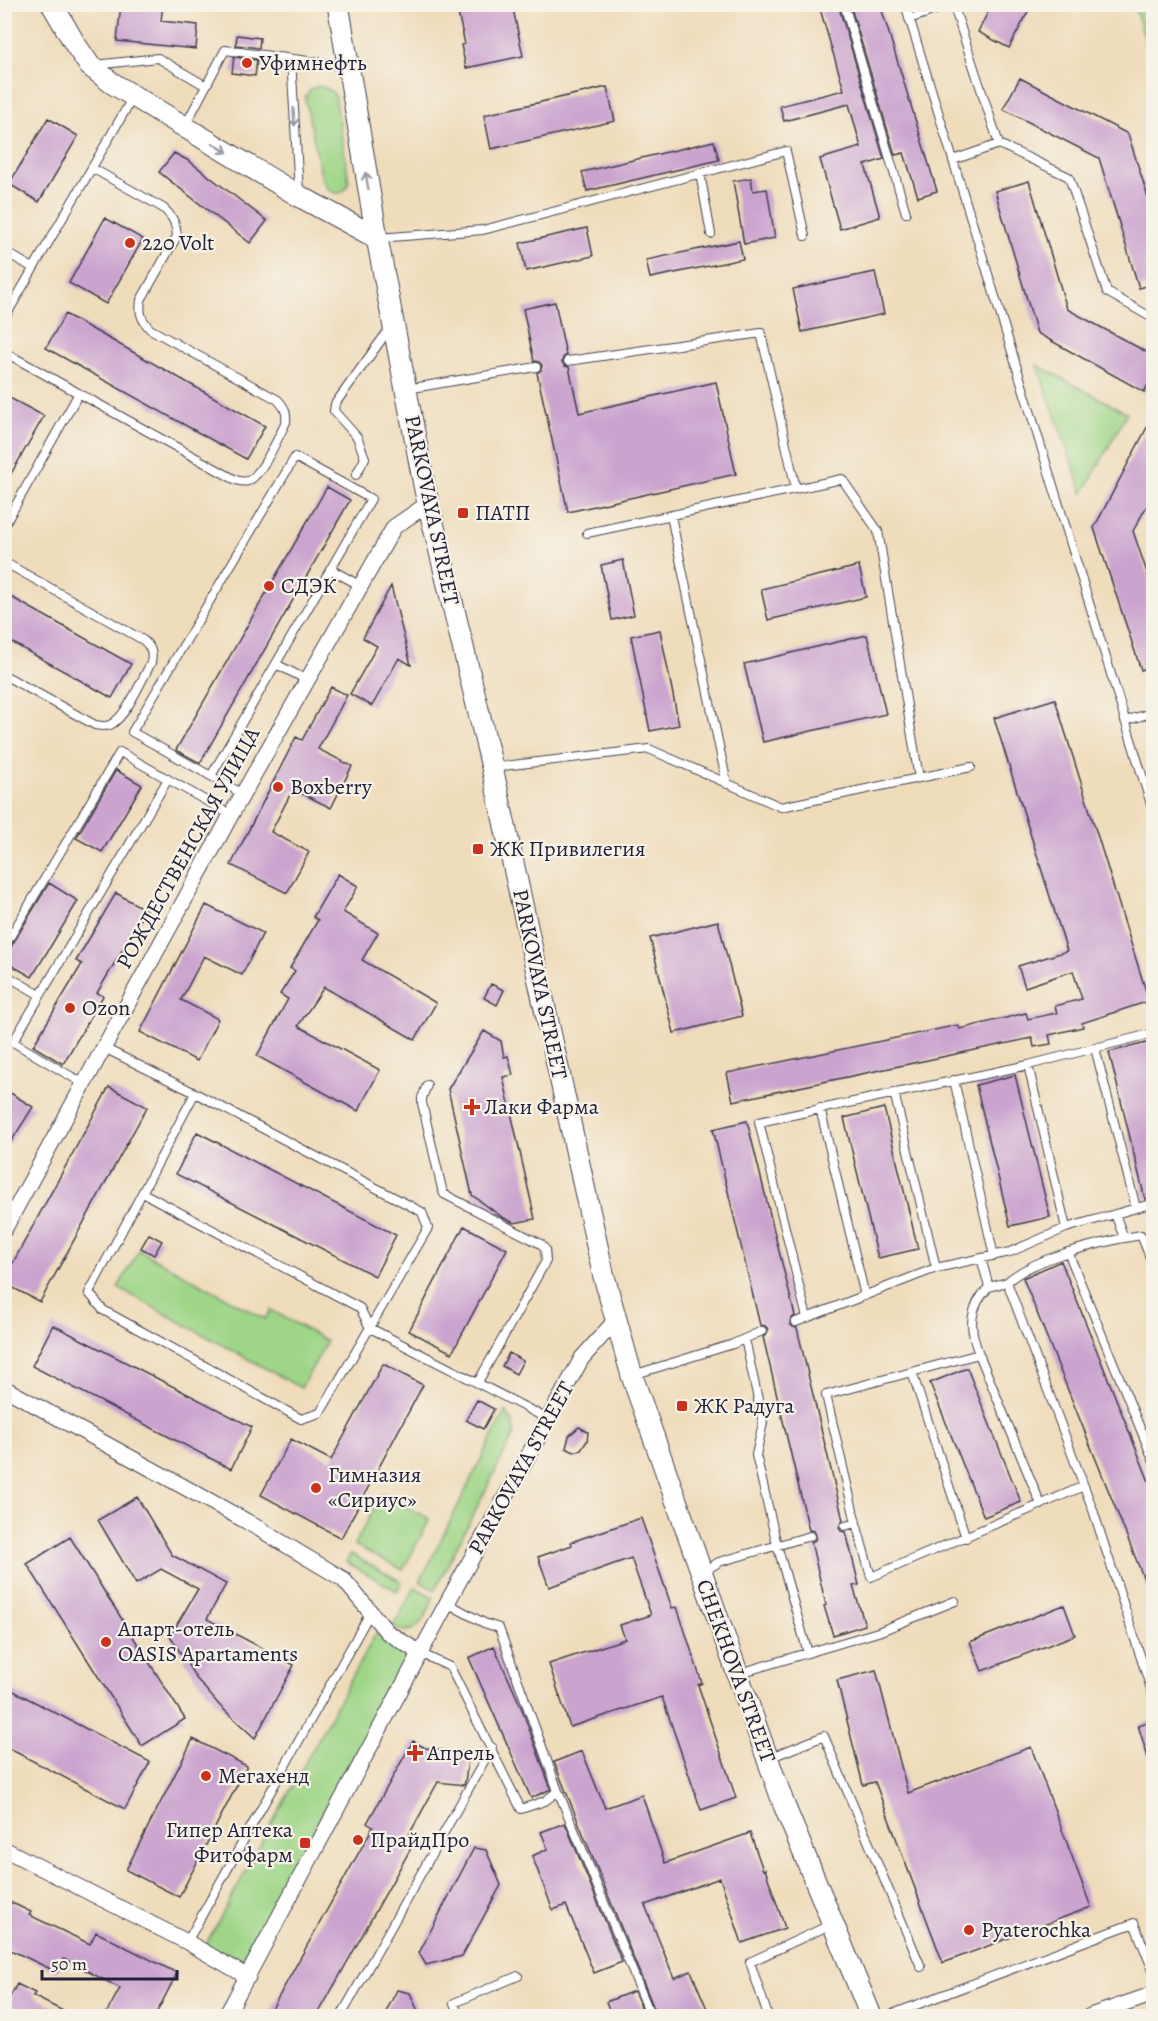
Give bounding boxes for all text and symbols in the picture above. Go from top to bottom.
place label: Уфимнефть [259,48,367,78]
marker: Уфимнефть [240,56,254,70]
one-way arrow [289,107,300,127]
one-way arrow [211,142,228,154]
one-way arrow [361,172,372,191]
place label: 220 Volt [142,228,214,258]
marker: 220 Volt [123,236,137,250]
street label: PARKOVAYA STREET [397,412,467,608]
place label: ПАТП [475,498,530,528]
marker: ПАТП [456,506,470,520]
place label: СДЭК [281,571,336,601]
marker: СДЭК [262,579,276,593]
street label: РОЖДЕСТВЕНСКАЯ УЛИЦА [109,721,268,974]
place label: Boxberry [290,772,372,802]
marker: Boxberry [271,780,285,794]
place label: ЖК Привилегия [490,834,646,864]
marker: ЖК Привилегия [471,842,485,856]
street label: PARKOVAYA STREET [505,886,575,1082]
place label: Ozon [82,993,130,1023]
marker: Ozon [63,1001,77,1015]
place label: Лаки Фарма [484,1092,600,1122]
marker: Лаки Фарма [465,1100,479,1114]
street label: PARKOVAYA STREET [461,1376,581,1560]
place label: ЖК Радуга [694,1391,795,1421]
marker: ЖК Радуга [675,1399,689,1413]
place label: Гимназия «Сириус» [328,1460,422,1515]
marker: Гимназия «Сириус» [309,1481,323,1495]
street label: CHEKHOVA STREET [689,1575,783,1767]
place label: Апарт-отель OASIS Apartaments [117,1614,298,1669]
marker: Апарт-отель OASIS Apartaments [99,1635,113,1649]
place label: Апрель [426,1738,494,1768]
marker: Апрель [408,1746,422,1760]
place label: Мегахенд [218,1761,310,1791]
marker: Мегахенд [199,1769,213,1783]
place label: Гипер Аптека Фитофарм [166,1815,294,1870]
place label: ПрайдПро [370,1825,469,1855]
marker: ПрайдПро [351,1833,365,1847]
marker: Гипер Аптека Фитофарм [298,1836,312,1850]
place label: Pyaterochka [981,1915,1092,1945]
marker: Pyaterochka [962,1923,976,1937]
scale bar [42,1943,177,1981]
text: 50 m [51,1952,87,1976]

